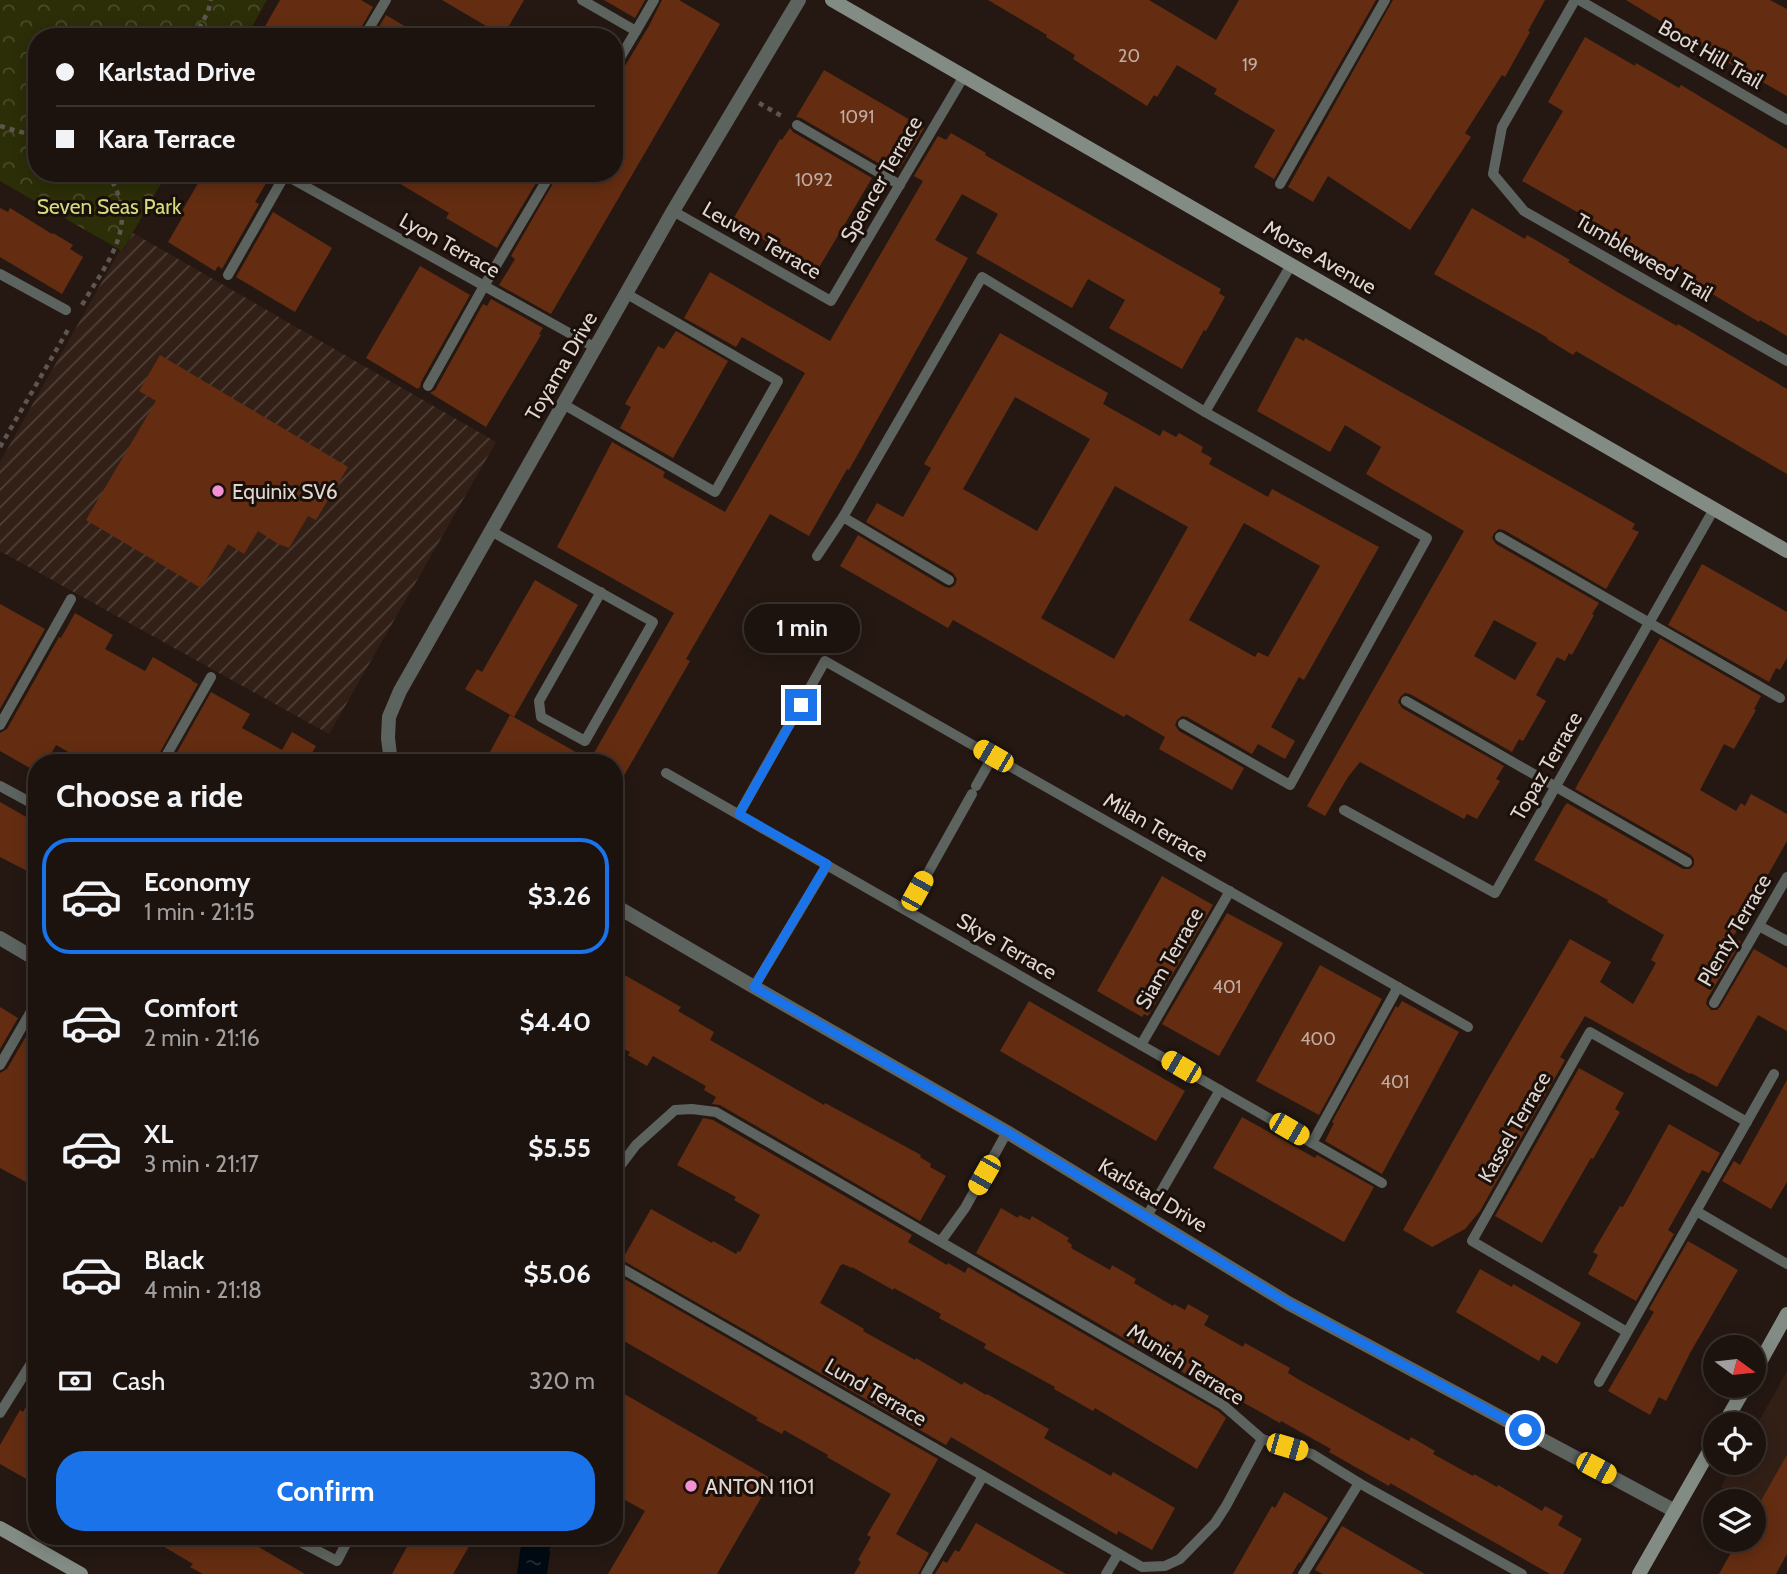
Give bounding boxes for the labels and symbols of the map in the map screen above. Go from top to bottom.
street label: Boot Hill Trail [1654,14,1768,94]
house number: 20 [1118,45,1140,67]
house number: 19 [1242,54,1258,76]
house number: 1091 [840,106,874,128]
street label: Spencer Terrace [835,111,927,247]
house number: 1092 [795,169,833,191]
park label: Seven Seas Park [37,194,182,219]
street label: Leuven Terrace [698,196,826,284]
street label: Lyon Terrace [395,207,505,283]
street label: Tumbleweed Trail [1571,208,1717,306]
street label: Morse Avenue [1259,215,1381,299]
street label: Toyama Drive [520,307,602,425]
place label: Equinix SV6 [232,479,338,504]
marker: Equinix SV6 [210,483,226,499]
callout: 1 min [743,604,859,652]
route end [785,689,817,721]
street label: Topaz Terrace [1505,707,1587,825]
car [970,736,1017,776]
street label: Milan Terrace [1099,787,1213,867]
car [898,868,937,914]
street label: Plenty Terrace [1692,869,1776,990]
street label: Siam Terrace [1130,902,1208,1013]
street label: Skye Terrace [953,907,1062,985]
house number: 401 [1213,976,1241,998]
house number: 400 [1300,1028,1336,1050]
car [1158,1047,1205,1087]
street label: Kassel Terrace [1472,1067,1556,1187]
house number: 401 [1381,1071,1409,1093]
car [1266,1109,1313,1149]
car [965,1152,1004,1198]
street label: Karlstad Drive [1094,1153,1212,1237]
street label: Munich Terrace [1123,1318,1249,1410]
north arrow [1703,1335,1766,1398]
street label: Lund Terrace [821,1353,931,1431]
route start [1509,1414,1541,1446]
car [1264,1431,1311,1463]
car [1573,1449,1620,1487]
place label: ANTON 1101 [705,1474,814,1499]
marker: ANTON 1101 [683,1478,699,1494]

